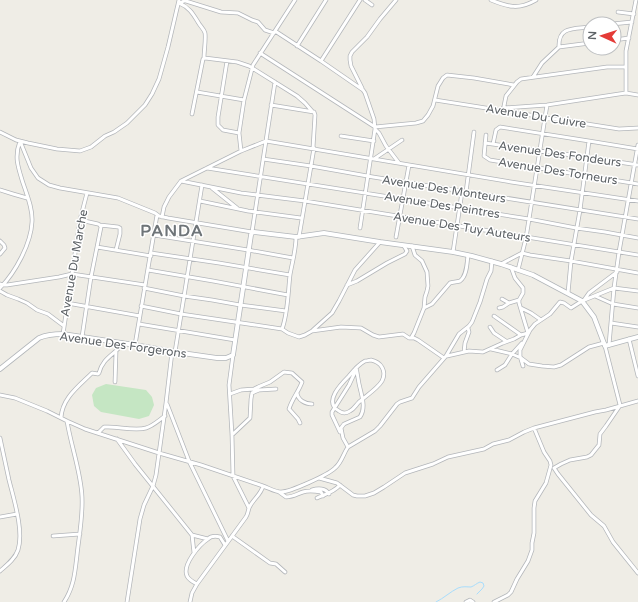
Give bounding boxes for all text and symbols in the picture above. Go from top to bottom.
north arrow [582,16,622,56]
text: N [586,31,599,40]
street label: Avenue Du Cuivre [485,101,587,131]
street label: Avenue Des Fondeurs [498,138,623,170]
street label: Avenue Des Torneurs [497,155,619,187]
street label: Avenue Des Monteurs [381,172,507,206]
street label: Avenue Des Peintres [383,189,501,221]
street label: Avenue Du Marche [58,208,90,318]
street label: Avenue Des Tuy Auteurs [392,209,532,245]
district label: PANDA [140,221,204,241]
street label: Avenue Des Forgerons [59,329,188,361]

